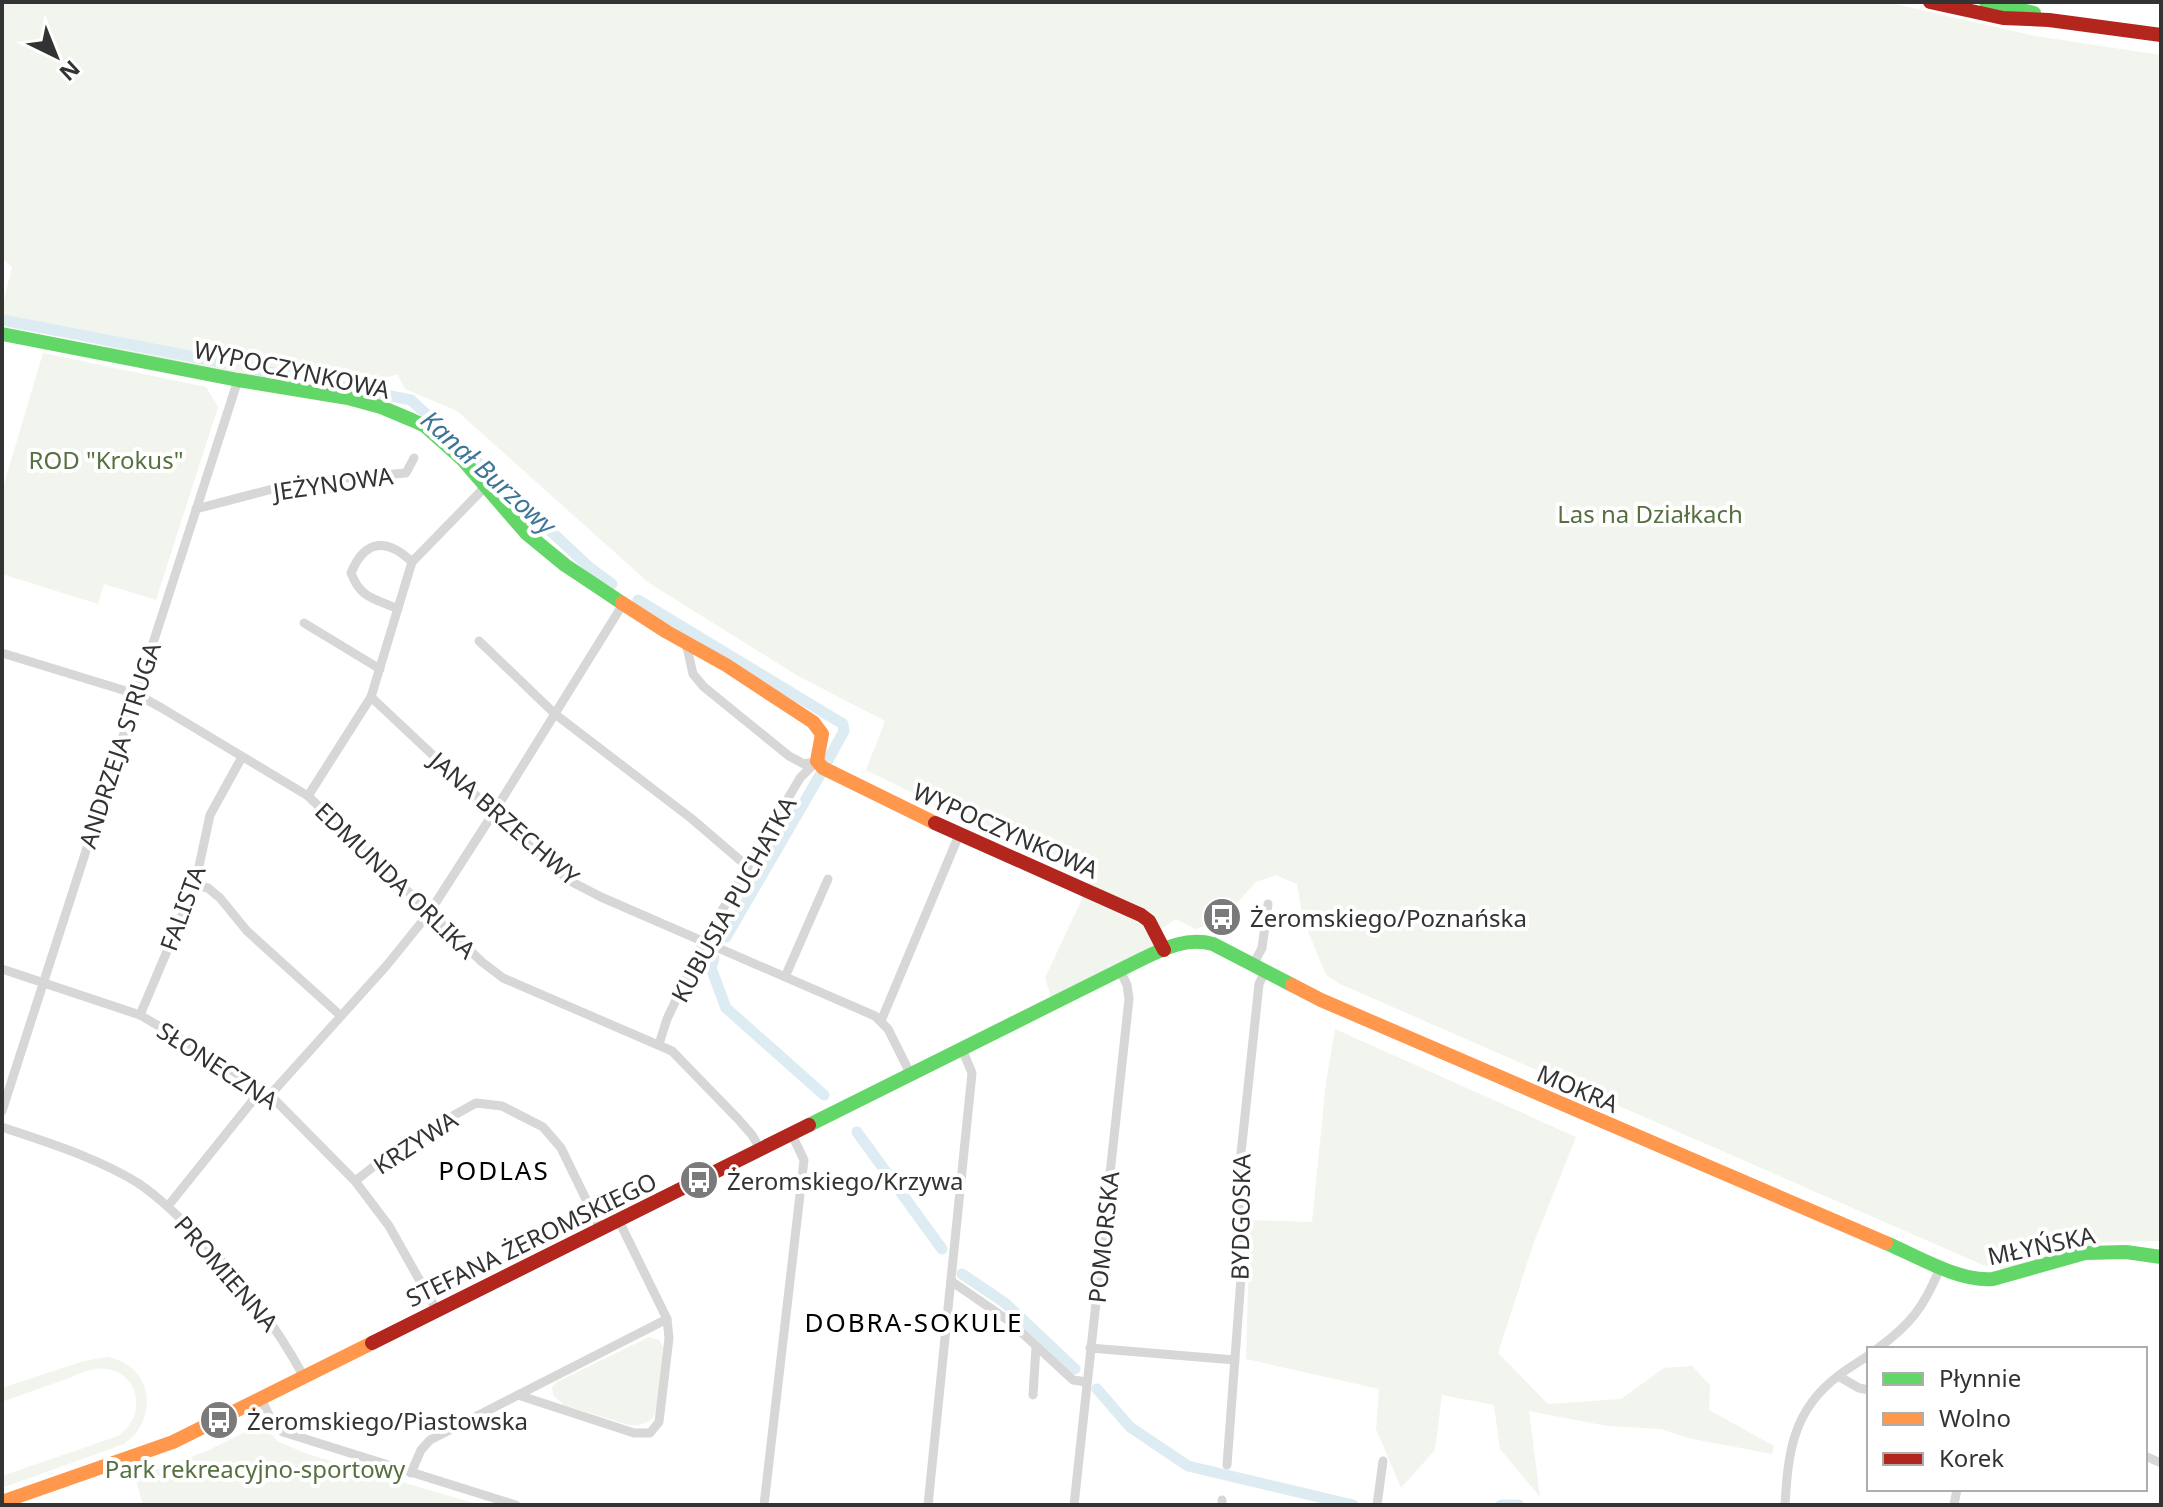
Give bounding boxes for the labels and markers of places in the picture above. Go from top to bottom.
bus stop icon: Żeromskiego/Poznańska [1201,896,1243,938]
place label: Żeromskiego/Poznańska [1250,901,1527,934]
bus stop icon: Żeromskiego/Krzywa [678,1159,720,1201]
place label: Żeromskiego/Krzywa [727,1164,964,1197]
bus stop icon: Żeromskiego/Piastowska [198,1399,240,1441]
place label: Żeromskiego/Piastowska [247,1404,528,1437]

